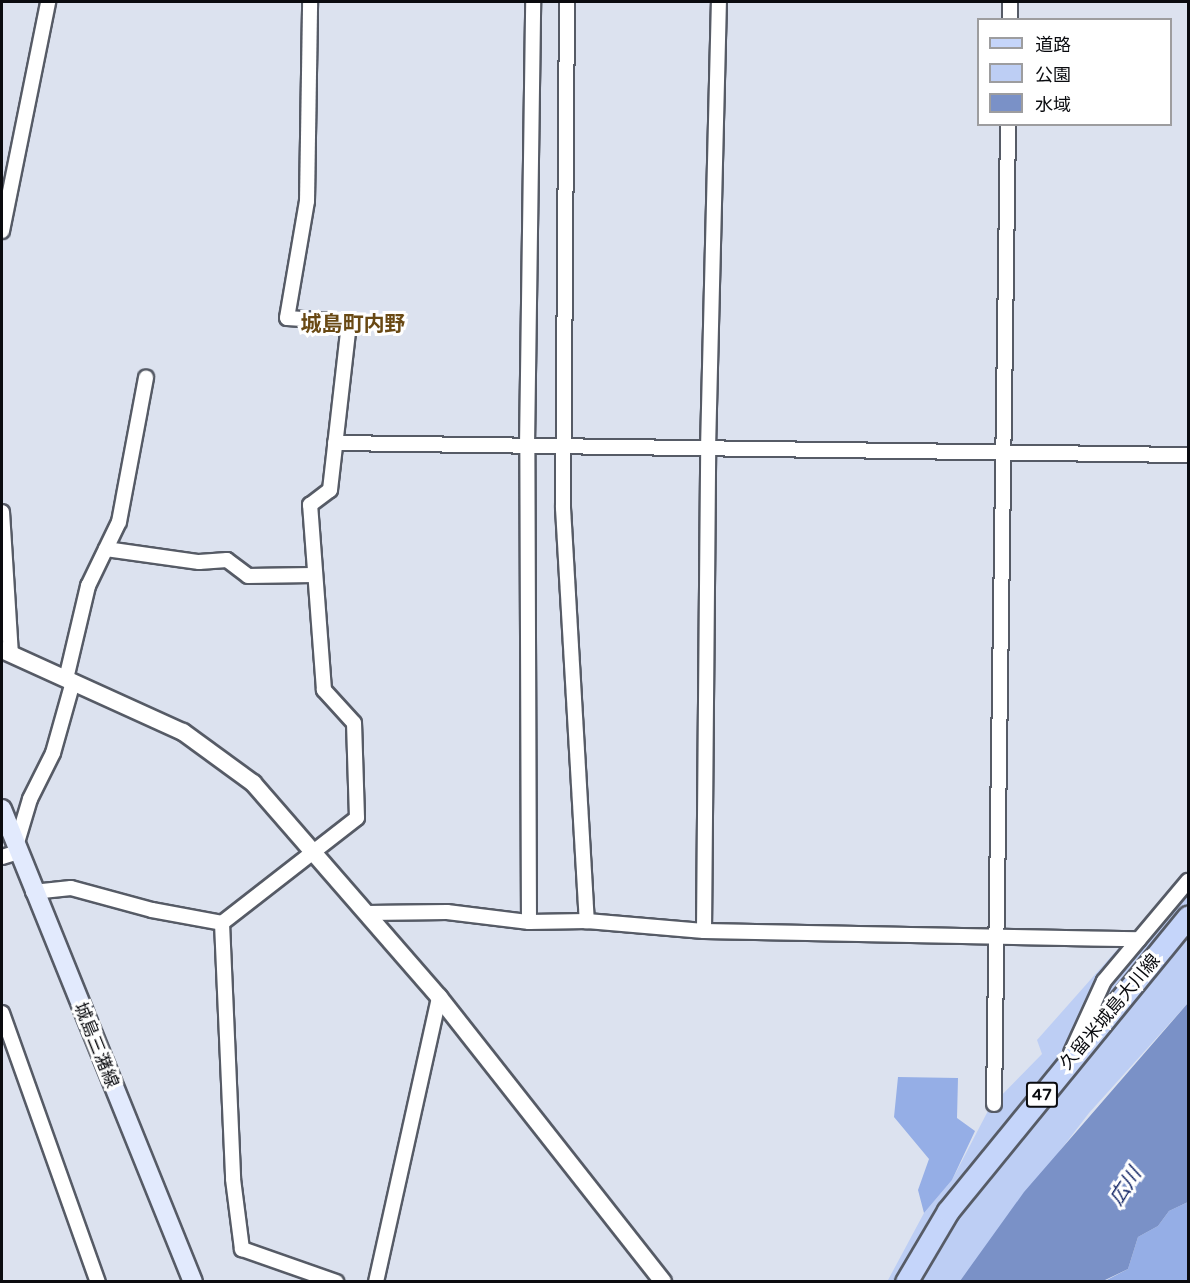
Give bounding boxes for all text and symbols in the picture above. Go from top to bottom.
legend [977,18,1172,126]
text: 道路 [1035,34,1071,56]
text: 公園 [1035,64,1071,86]
text: 水域 [1035,94,1071,116]
district label: 城島町内野 [301,312,405,338]
street label: 久留米城島大川線 [1055,950,1165,1074]
street label: 城島三潴線 [69,999,123,1091]
road number: 47 [1026,1082,1058,1108]
water label: 広川 [1105,1164,1147,1210]

